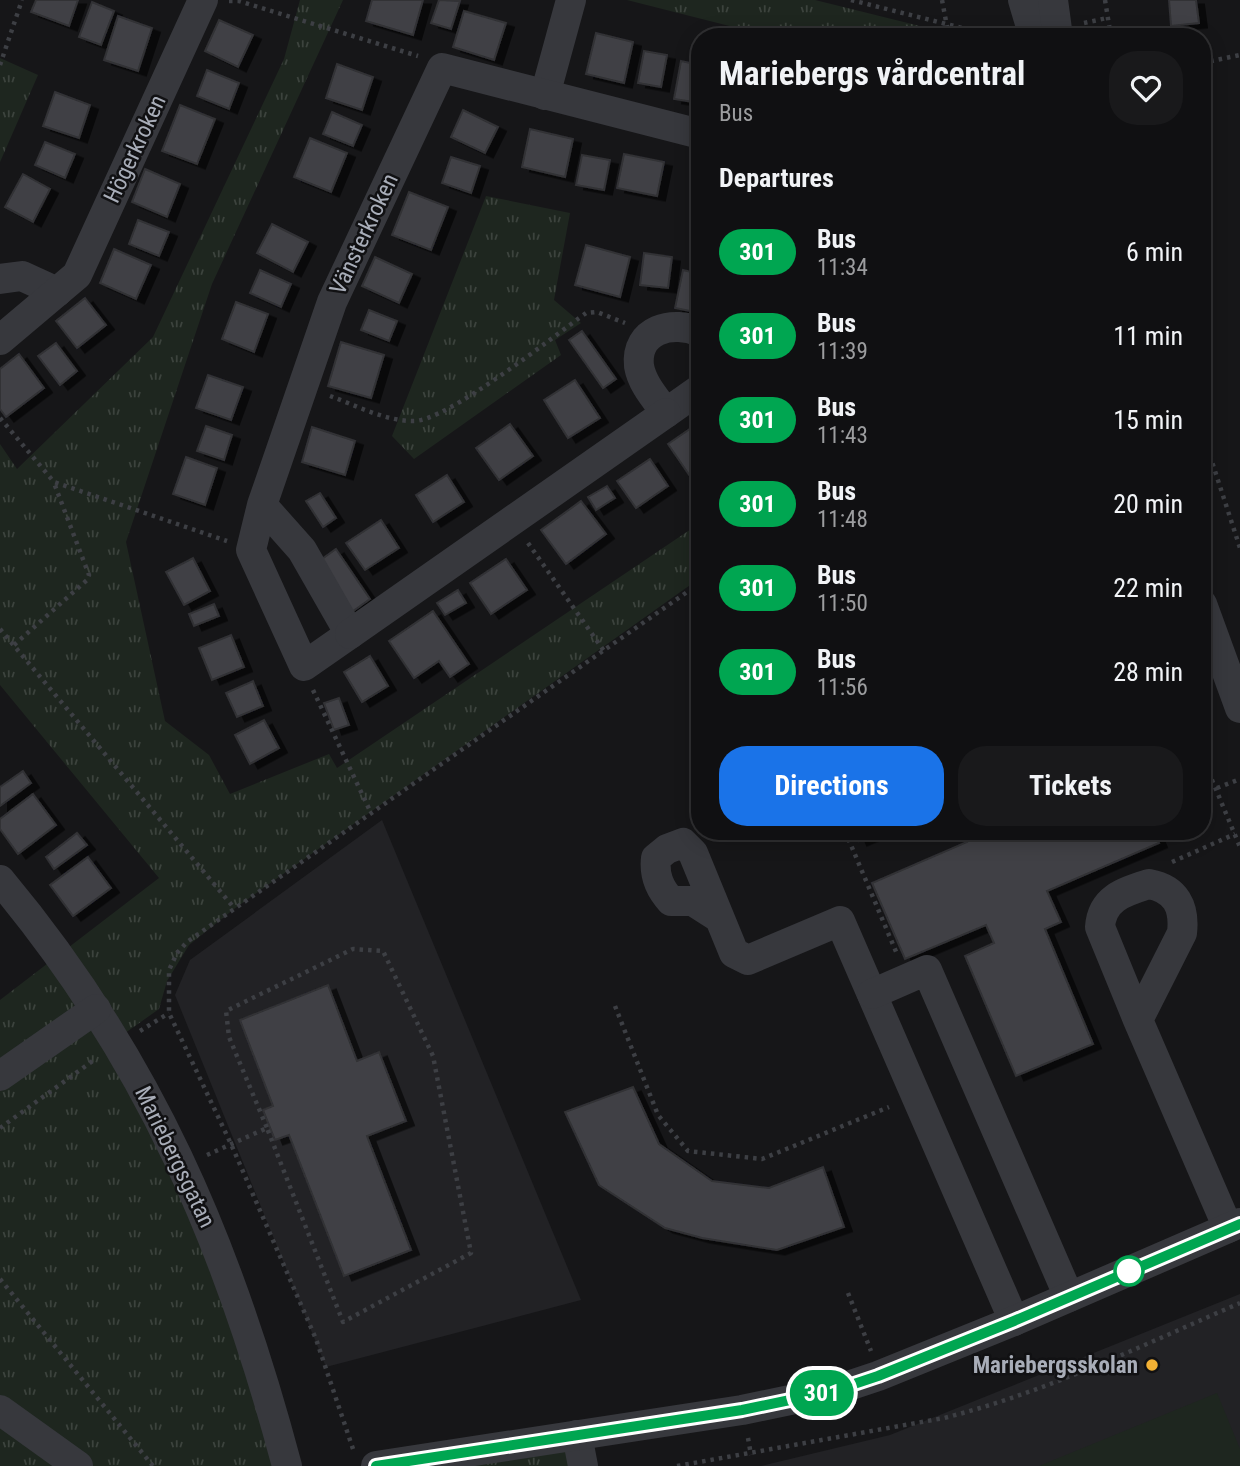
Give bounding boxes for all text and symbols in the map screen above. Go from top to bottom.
button: heart [1109,51,1183,125]
text: Mariebergs vårdcentral [719,54,1025,93]
street label: Högerkroken [98,91,172,207]
text: Bus [719,100,753,127]
text: Departures [719,163,834,193]
street label: Vänsterkroken [324,169,404,299]
text: Bus [817,224,856,254]
text: 6 min [1126,237,1183,267]
text: 301 [739,238,776,266]
text: 11:34 [817,254,868,281]
text: Bus [817,308,856,338]
text: 11 min [1113,321,1183,351]
text: 301 [739,322,776,350]
text: 11:39 [817,338,868,365]
text: Bus [817,392,856,422]
text: 15 min [1113,405,1183,435]
text: 301 [739,406,776,434]
text: 11:43 [817,422,868,449]
text: Bus [817,476,856,506]
text: 20 min [1113,489,1183,519]
text: 301 [739,490,776,518]
text: 11:48 [817,506,868,533]
text: Bus [817,560,856,590]
text: 22 min [1113,573,1183,603]
text: 301 [739,574,776,602]
text: 11:50 [817,590,868,617]
text: Bus [817,644,856,674]
text: 28 min [1113,657,1183,687]
text: 301 [739,658,776,686]
text: 11:56 [817,674,868,701]
button: Directions [719,746,944,826]
button: Tickets [958,746,1183,826]
street label: Mariebergsgatan [129,1082,221,1232]
unlabelled marker [1114,1256,1144,1286]
place label: Mariebergsskolan [973,1352,1138,1379]
marker: Mariebergsskolan [1144,1357,1160,1373]
line badge: 301 [782,1370,862,1416]
text: 301 [804,1379,840,1407]

